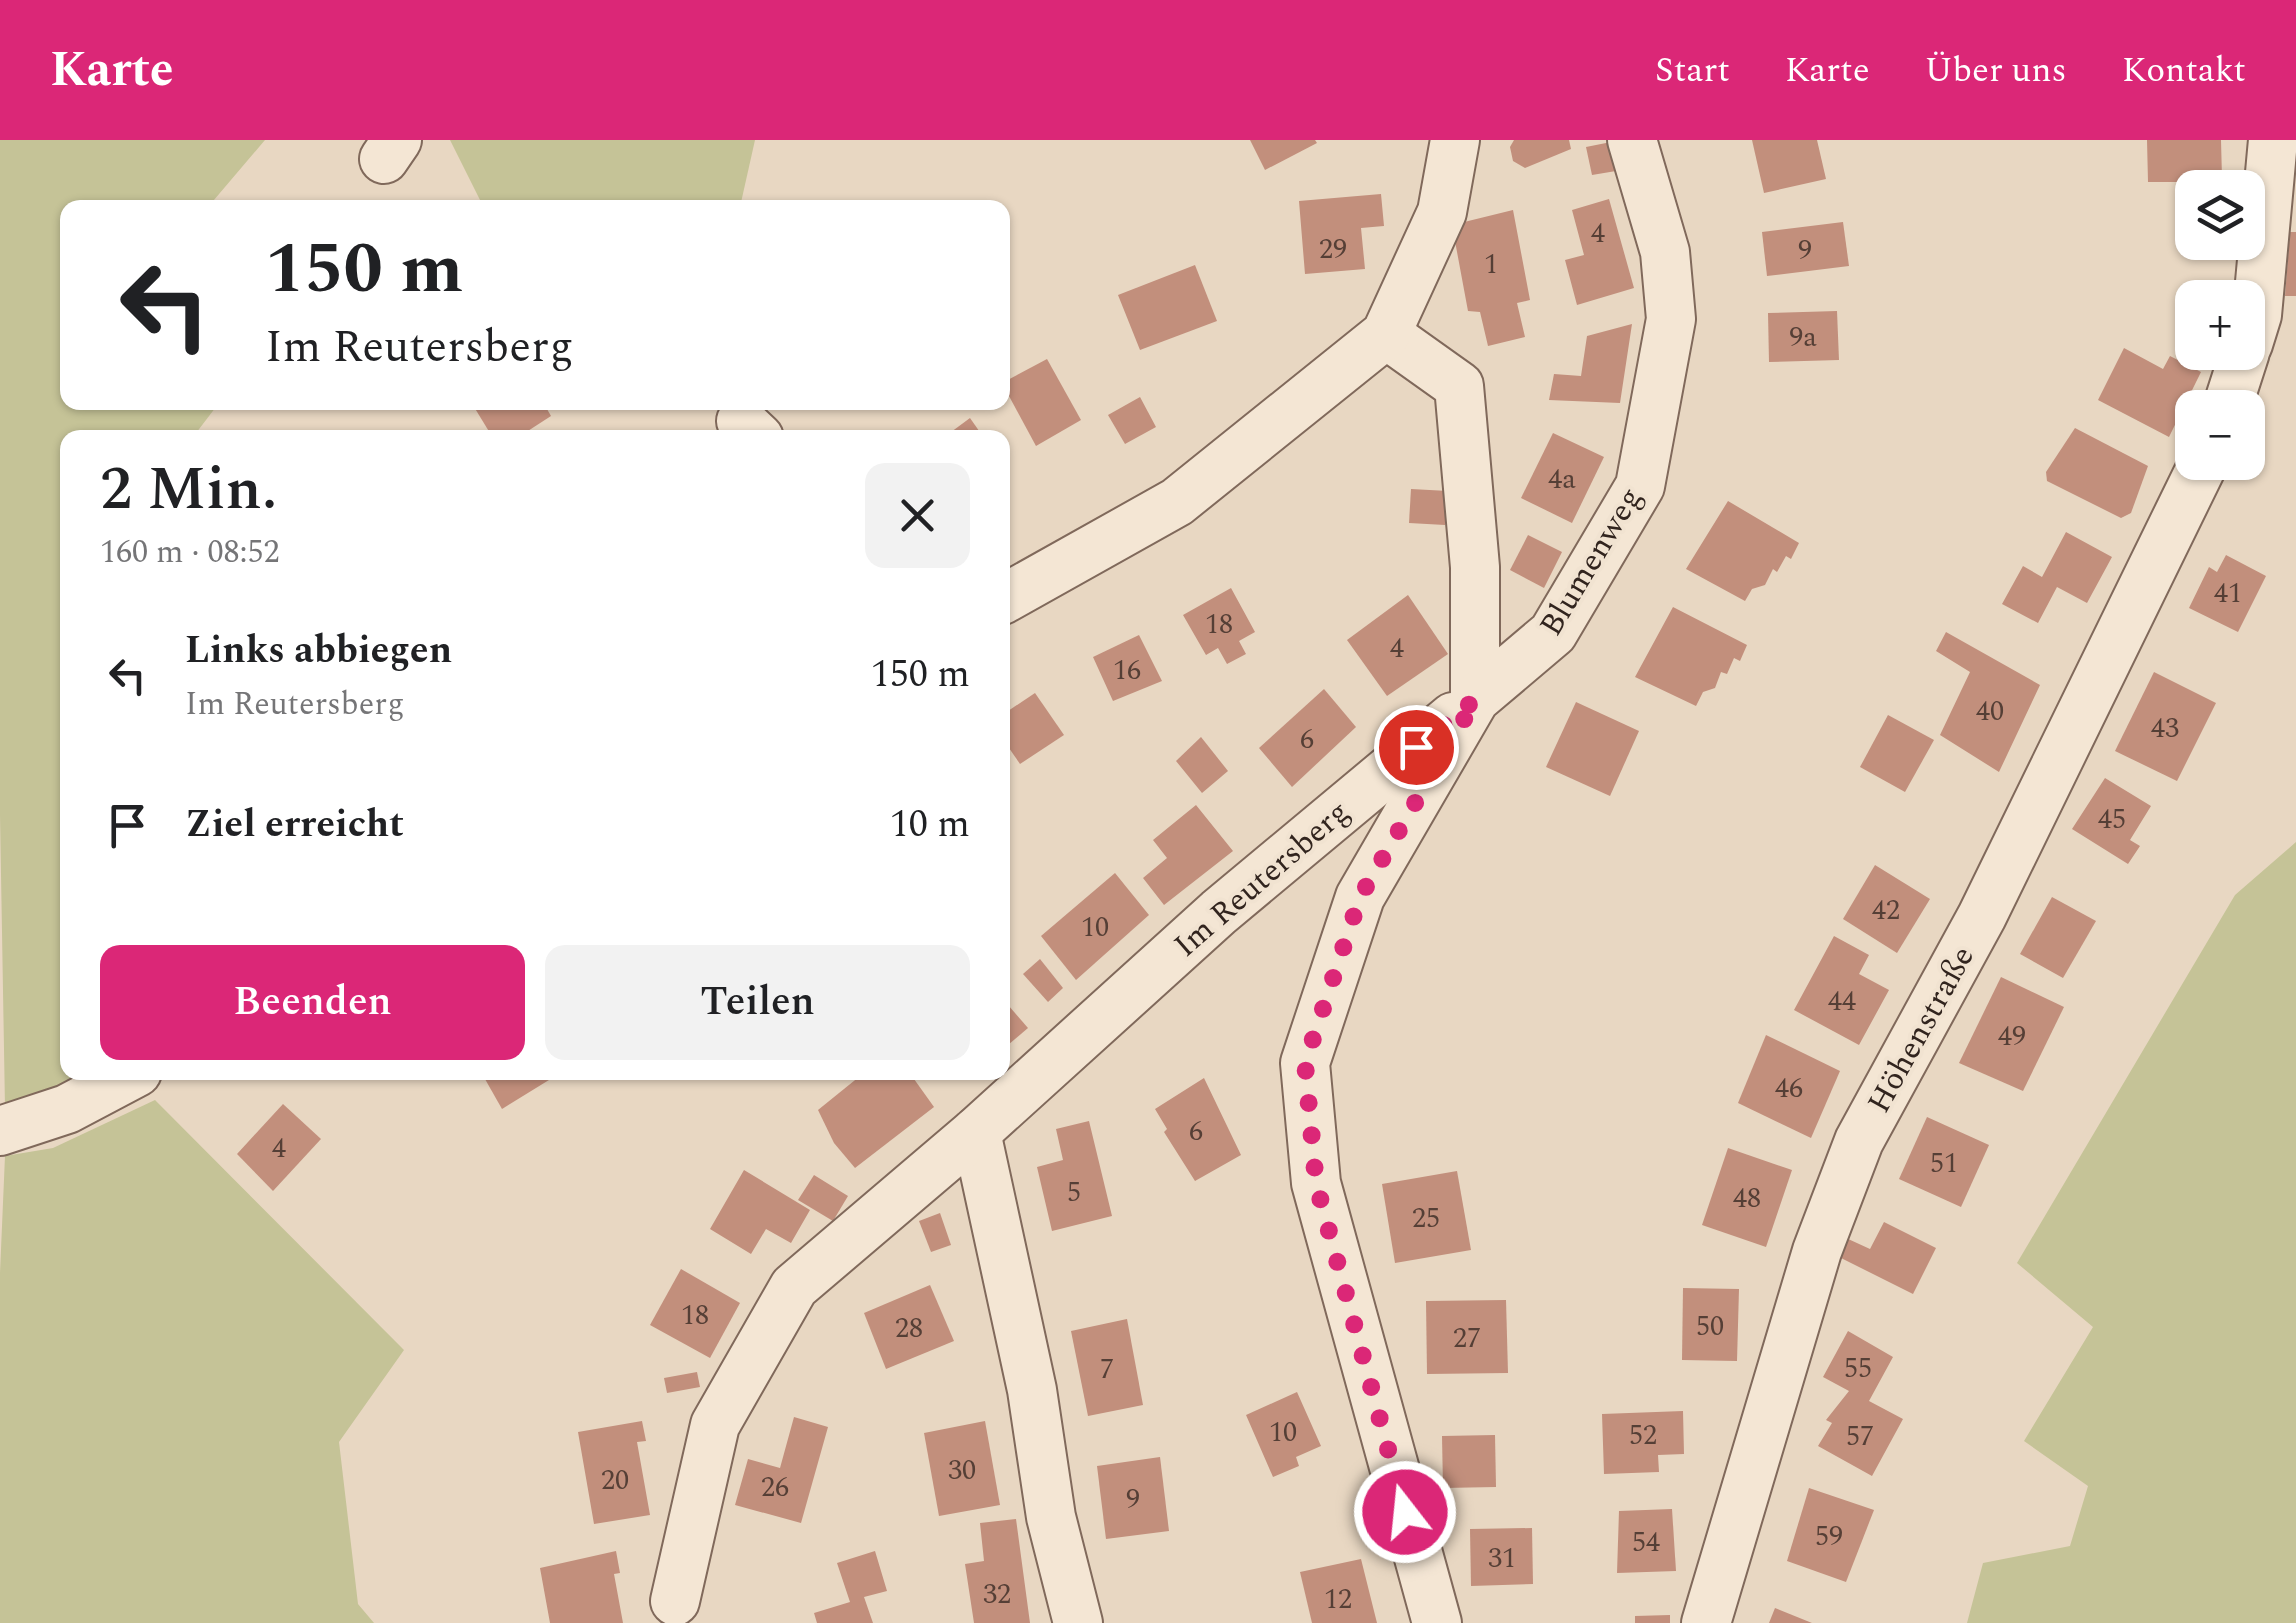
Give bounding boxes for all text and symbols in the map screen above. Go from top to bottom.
text: Karte [50,34,174,107]
text: Start [1655,44,1730,97]
text: Karte [1785,44,1870,97]
text: Über uns [1925,44,2067,97]
text: Kontakt [2122,44,2246,97]
map controls [2175,170,2265,480]
button: layers [2175,170,2265,260]
house number: 4 [1591,212,1605,255]
text: 150 m [265,217,463,323]
house number: 29 [1319,228,1347,271]
house number: 9 [1798,229,1812,272]
icon: left [100,240,230,370]
house number: 1 [1484,243,1498,286]
button: + [2175,280,2265,370]
text: Im Reutersberg [265,313,573,382]
house number: 9a [1789,316,1817,359]
button: − [2175,390,2265,480]
text: 2 Min. [100,444,277,536]
house number: 4a [1548,458,1576,501]
button: close [865,463,970,568]
street label: Blumenweg [1527,478,1655,646]
text: 160 m · 08:52 [100,528,280,577]
house number: 41 [2214,572,2242,615]
house number: 18 [1205,603,1233,646]
text: Links abbiegen [185,622,452,680]
house number: 4 [1390,627,1404,670]
text: 150 m [871,646,970,704]
icon: left [100,648,155,703]
house number: 16 [1113,649,1141,692]
text: Im Reutersberg [185,680,404,729]
house number: 40 [1976,690,2004,733]
pin [1374,705,1459,790]
house number: 43 [2151,707,2179,750]
house number: 6 [1300,718,1314,761]
icon: arrive [1389,720,1444,775]
street label: Im Reutersberg [1163,789,1361,970]
text: Ziel erreicht [185,796,404,854]
text: 10 m [890,796,970,854]
icon: arrive [100,798,155,853]
house number: 45 [2098,798,2126,841]
house number: 42 [1872,889,1900,932]
house number: 10 [1081,906,1109,949]
street label: Höhenstraße [1855,937,1987,1122]
button: Beenden [100,945,525,1060]
button: Teilen [545,945,970,1060]
house number: 44 [1828,980,1856,1023]
house number: 49 [1998,1015,2026,1058]
house number: 46 [1775,1067,1803,1110]
house number: 6 [1189,1110,1203,1153]
house number: 4 [272,1127,286,1170]
house number: 51 [1930,1142,1958,1185]
house number: 5 [1067,1171,1081,1214]
house number: 48 [1733,1177,1761,1220]
house number: 25 [1412,1197,1440,1240]
house number: 18 [681,1294,709,1337]
house number: 50 [1696,1305,1724,1348]
house number: 28 [895,1307,923,1350]
house number: 27 [1453,1317,1481,1360]
house number: 55 [1844,1347,1872,1390]
house number: 7 [1100,1348,1114,1391]
house number: 10 [1269,1411,1297,1454]
house number: 52 [1629,1414,1657,1457]
house number: 57 [1846,1415,1874,1458]
house number: 30 [948,1449,976,1492]
house number: 20 [601,1459,629,1502]
position arrow [1353,1460,1457,1564]
house number: 26 [761,1466,789,1509]
house number: 9 [1126,1478,1140,1521]
house number: 59 [1815,1515,1843,1558]
house number: 54 [1632,1521,1660,1564]
house number: 31 [1488,1537,1516,1580]
house number: 32 [983,1573,1011,1616]
house number: 12 [1324,1578,1352,1621]

